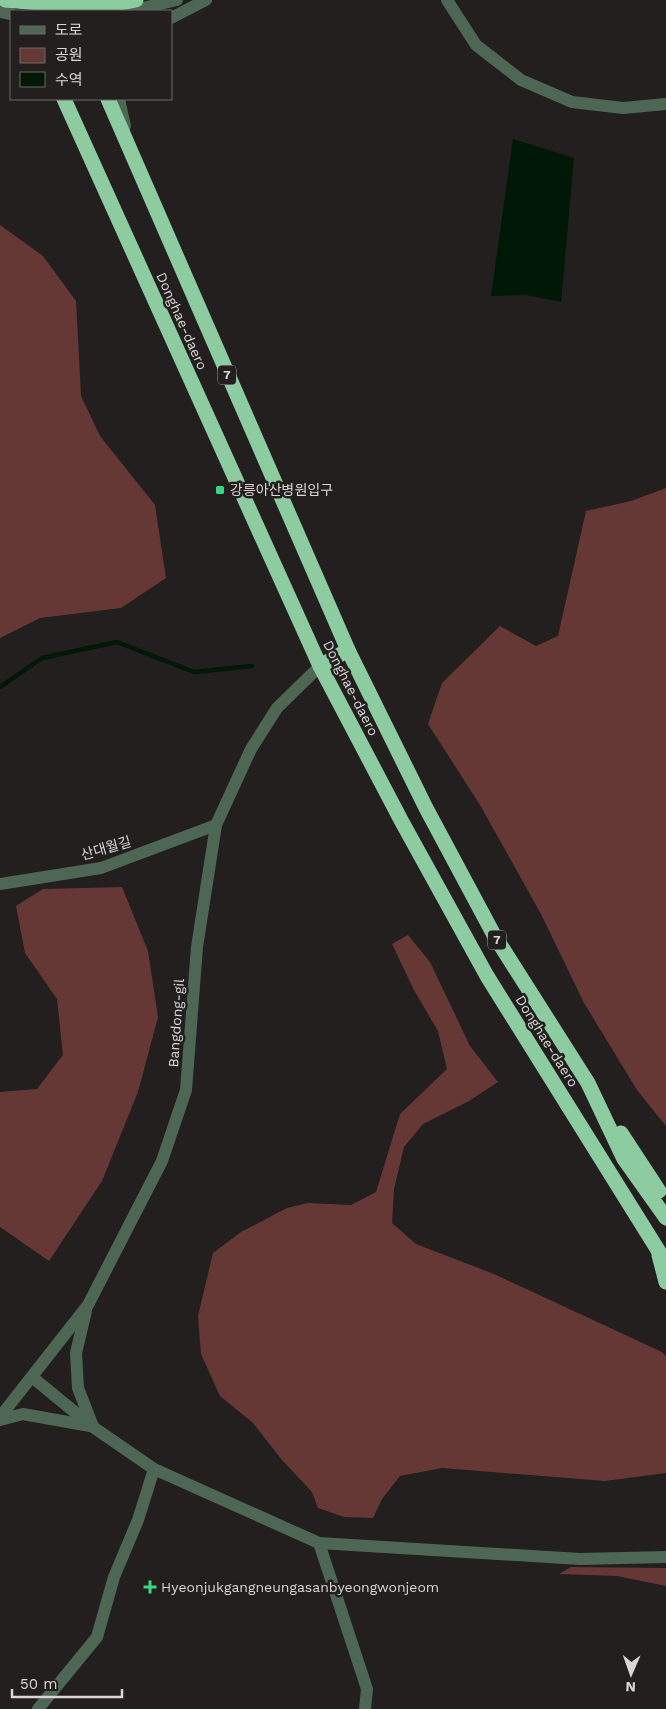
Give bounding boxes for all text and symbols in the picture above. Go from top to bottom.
legend [10,10,172,100]
text: 도로 [55,21,83,39]
text: 공원 [55,46,83,64]
text: 수역 [55,71,83,89]
street label: Donghae-daero [153,270,211,372]
road number: 7 [218,366,236,384]
place label: 강릉아산병원입구 [230,482,333,498]
marker: 강릉아산병원입구 [214,484,226,496]
street label: Donghae-daero [320,638,382,738]
street label: 산대월길 [79,833,133,863]
road number: 7 [488,930,506,950]
street label: Bangdong-gil [165,977,187,1068]
street label: Donghae-daero [512,992,582,1090]
place label: Hyeonjukgangneungasanbyeongwonjeom [161,1579,439,1595]
marker: Hyeonjukgangneungasanbyeongwonjeom [143,1580,157,1594]
north arrow [606,1649,656,1699]
scale bar [12,1666,122,1698]
text: 50 m [20,1675,57,1693]
text: N [625,1679,636,1695]

